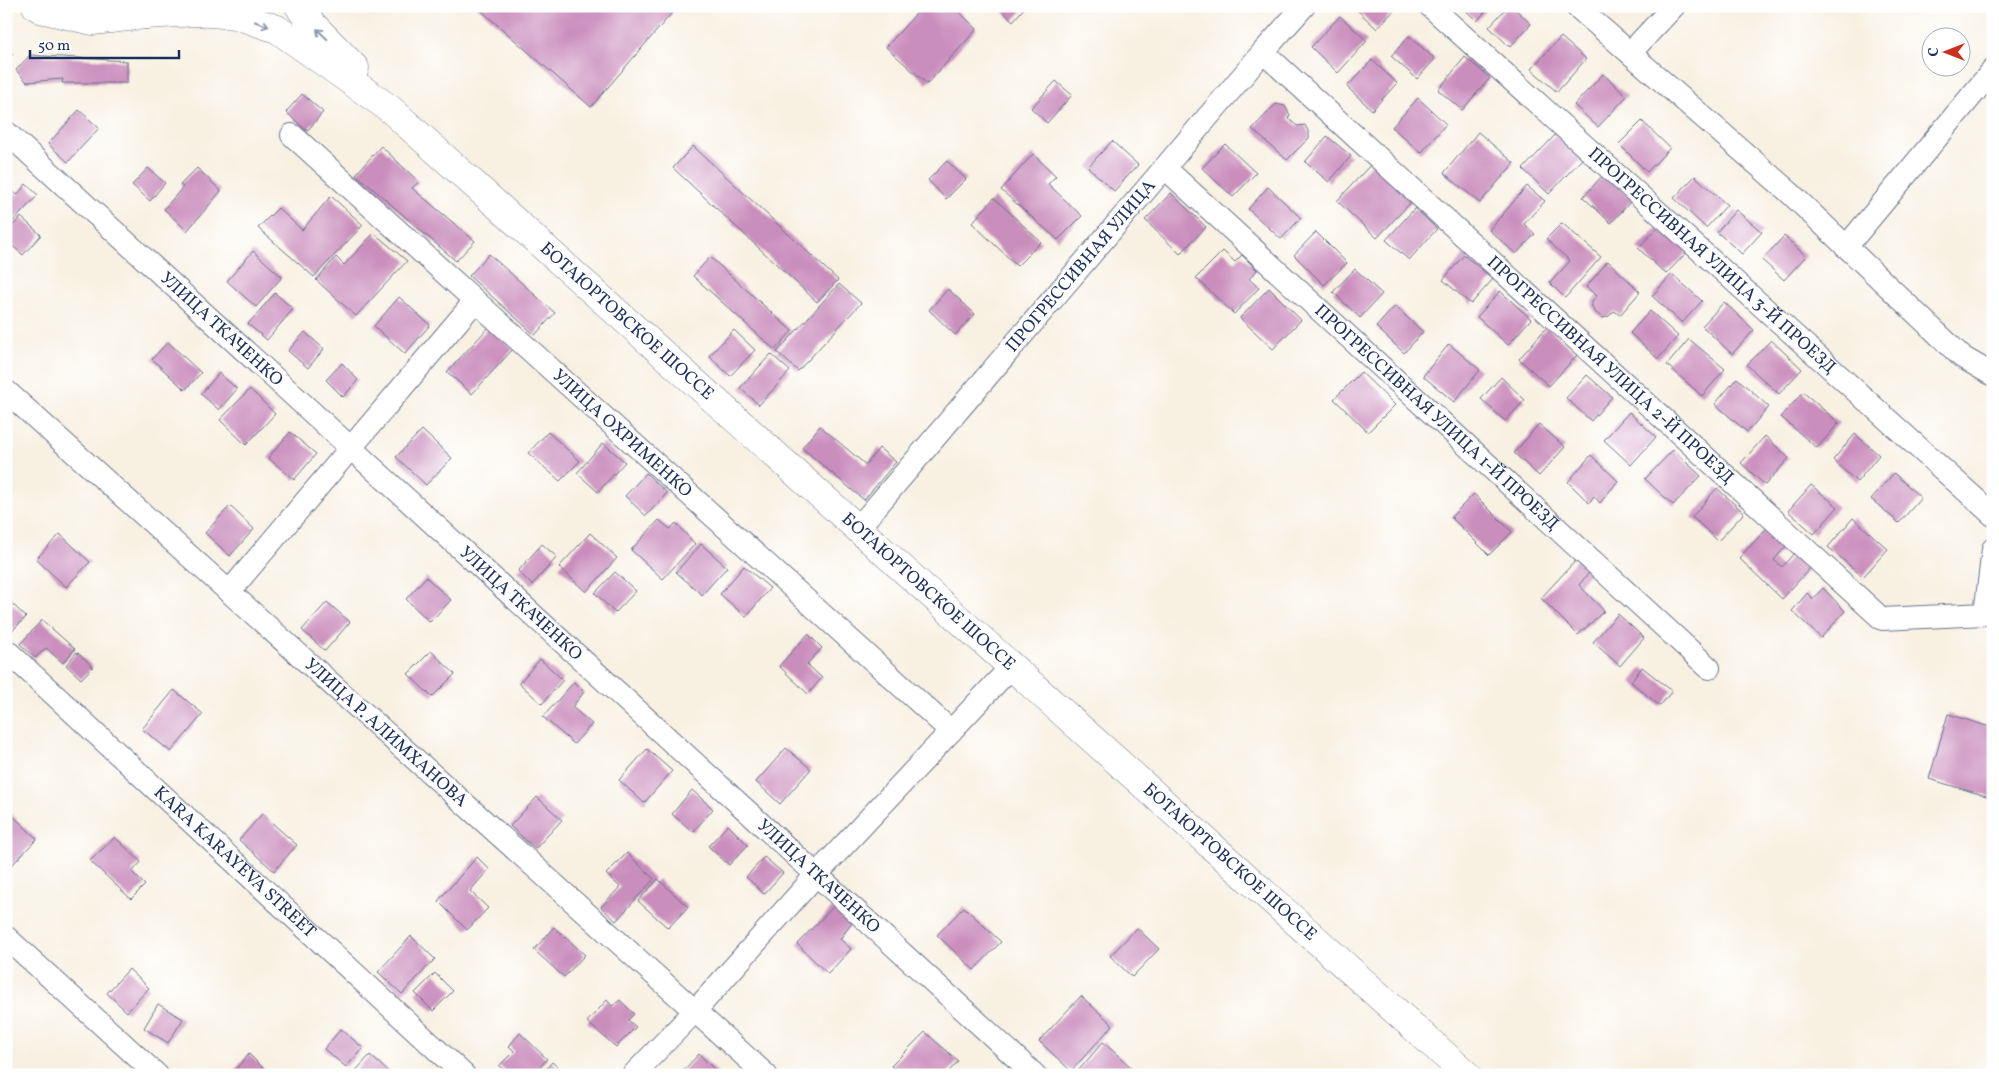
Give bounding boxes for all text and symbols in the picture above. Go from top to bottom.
one-way arrow [254,20,270,29]
scale bar [30,28,179,60]
one-way arrow [316,28,328,40]
north arrow [1922,28,1972,78]
text: 50 m [38,36,70,57]
text: С [1925,47,1944,57]
street label: ПРОГРЕССИВНАЯ УЛИЦА 3-Й ПРОЕЗД [1582,142,1842,380]
street label: ПРОГРЕССИВНАЯ УЛИЦА [1000,174,1162,358]
street label: БОТАЮРТОВСКОЕ ШОССЕ [534,237,719,406]
street label: ПРОГРЕССИВНАЯ УЛИЦА 2-Й ПРОЕЗД [1481,250,1740,490]
street label: УЛИЦА ТКАЧЕНКО [154,266,288,392]
street label: ПРОГРЕССИВНАЯ УЛИЦА 1-Й ПРОЕЗД [1309,299,1565,537]
street label: УЛИЦА ОХРИМЕНКО [546,363,698,504]
street label: БОТАЮРТОВСКОЕ ШОССЕ [836,507,1021,677]
street label: УЛИЦА ТКАЧЕНКО [453,541,588,667]
street label: УЛИЦА Р. АЛИМХАНОВА [299,652,473,813]
street label: БОТАЮРТОВСКОЕ ШОССЕ [1137,777,1322,947]
street label: KARA KARAYEVA STREET [148,780,322,944]
street label: УЛИЦА ТКАЧЕНКО [751,814,886,940]

